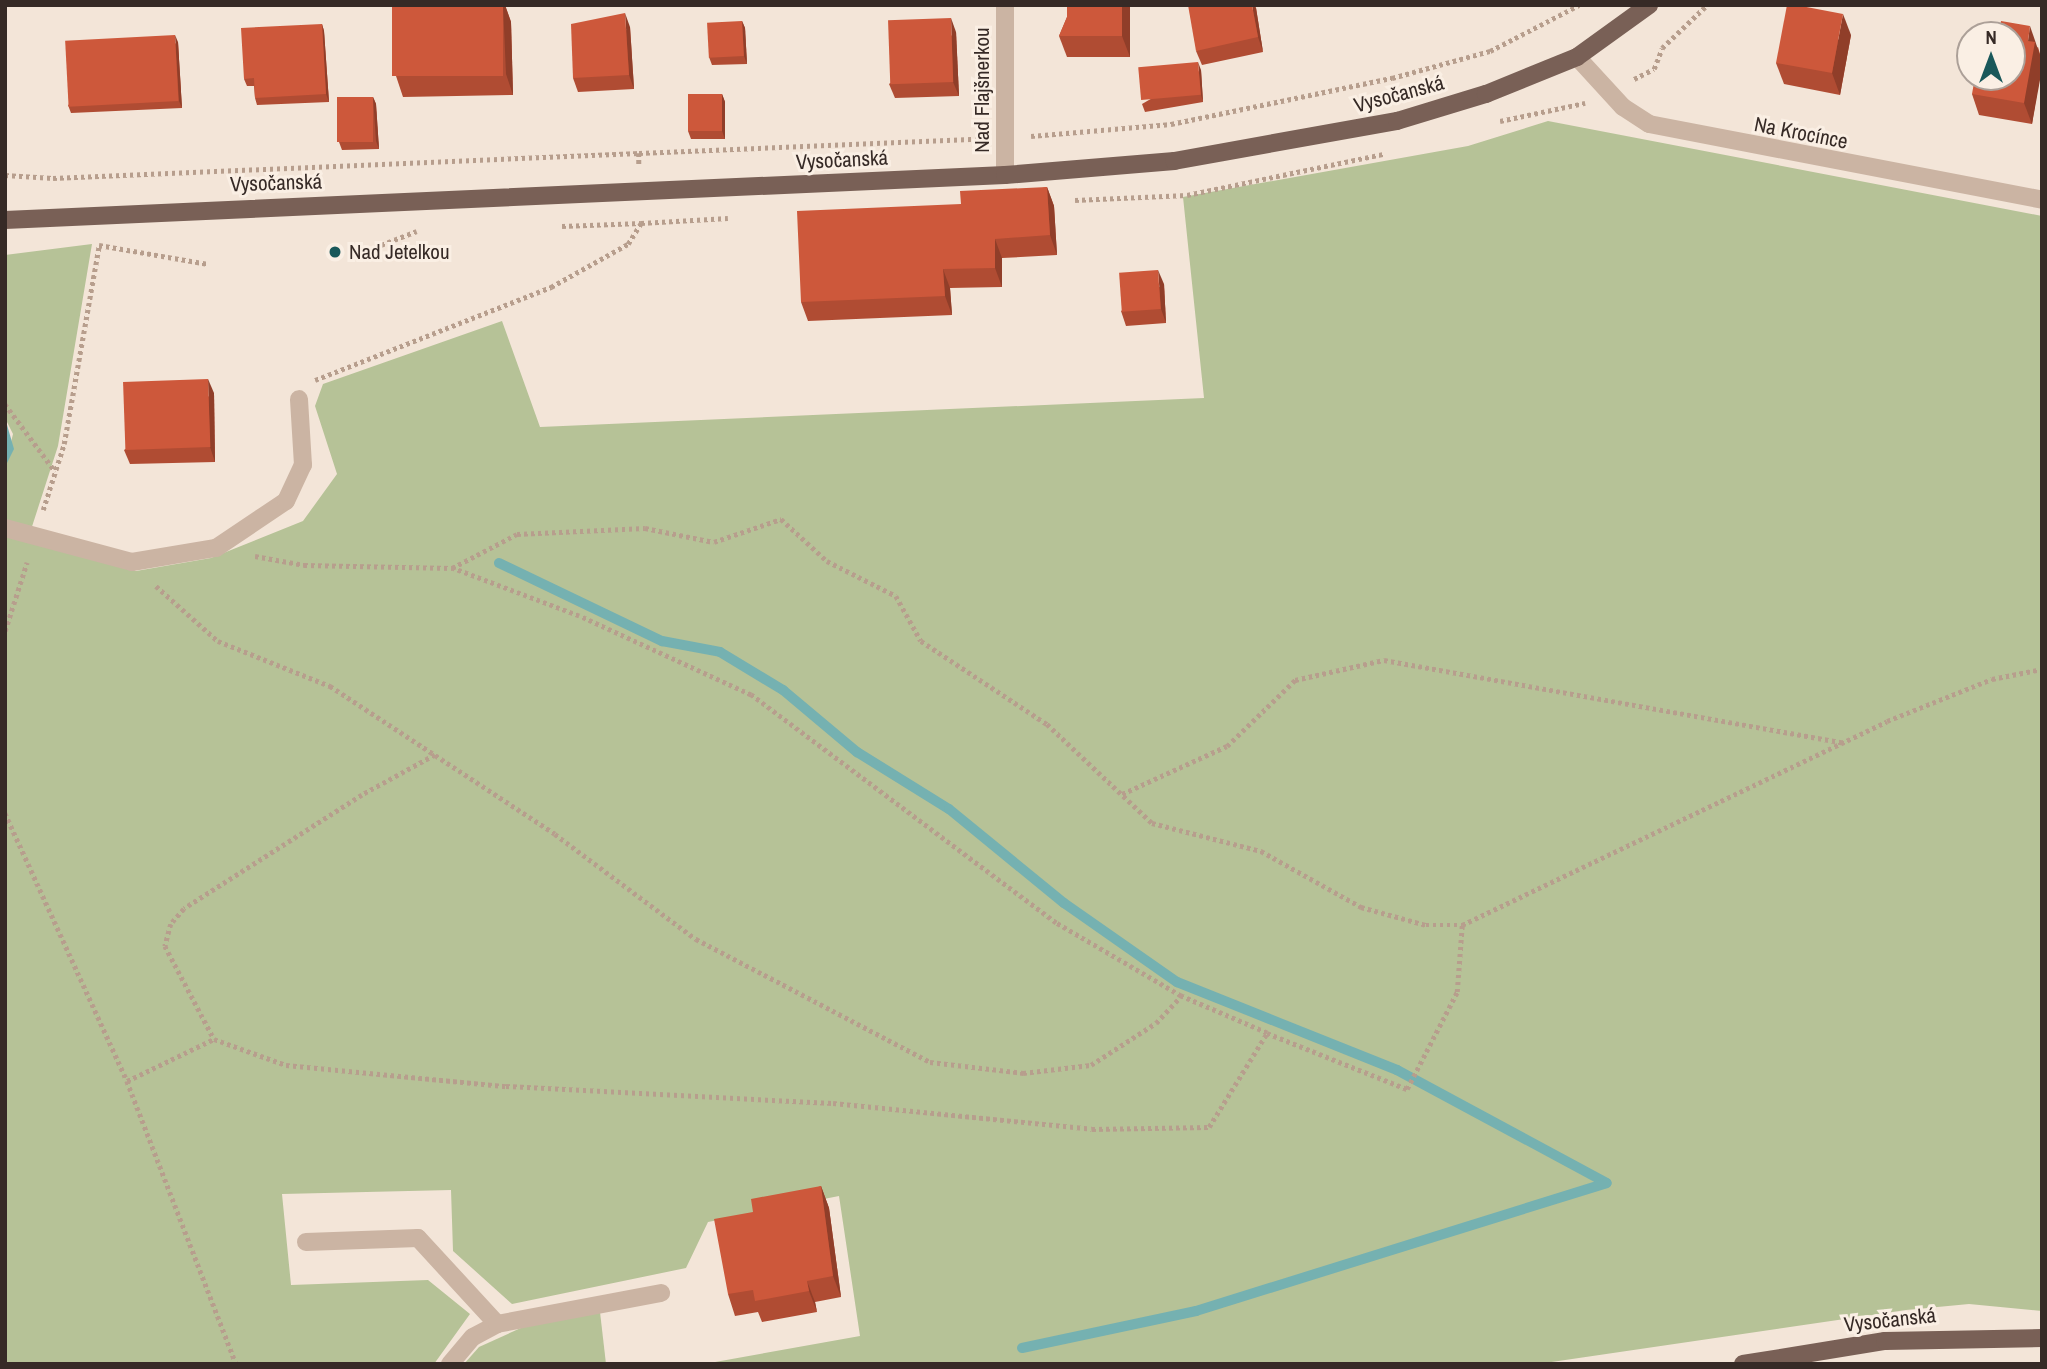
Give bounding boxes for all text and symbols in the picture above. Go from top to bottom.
north arrow [1956,21,2026,91]
text: N [1985,24,1997,50]
street label: Nad Flajšnerkou [969,27,995,153]
street label: Vysočanská [1351,70,1447,118]
street label: Na Krocínce [1752,112,1850,154]
street label: Vysočanská [795,145,889,175]
street label: Vysočanská [229,169,323,197]
place label: Nad Jetelkou [349,239,450,265]
marker: Nad Jetelkou [327,244,343,260]
street label: Vysočanská [1843,1303,1937,1337]

